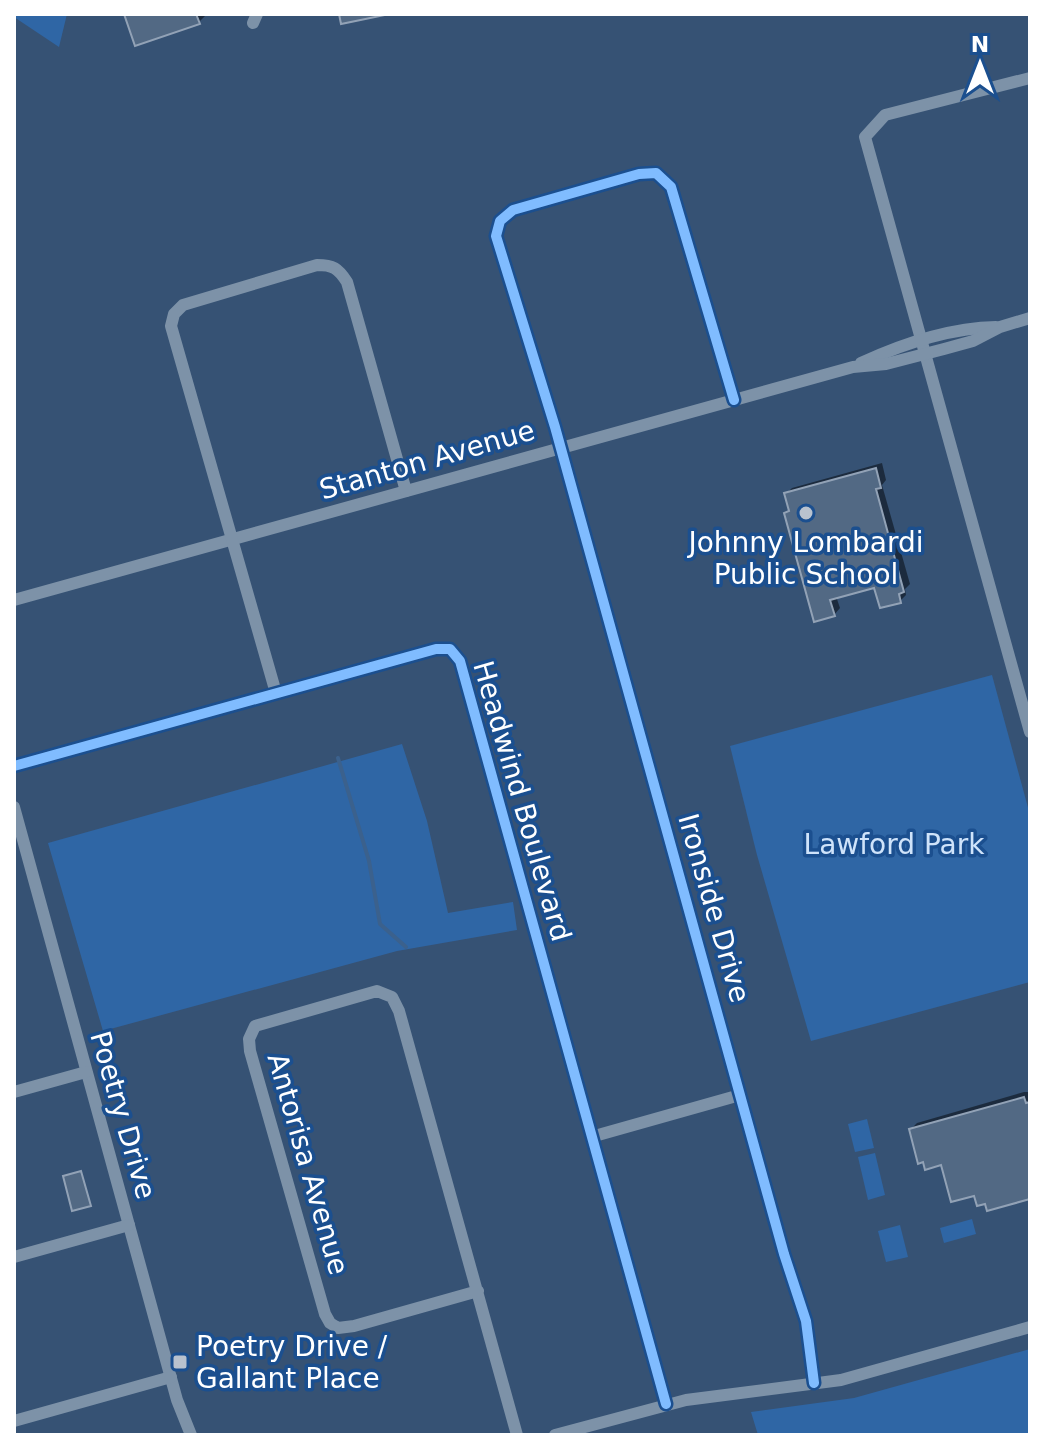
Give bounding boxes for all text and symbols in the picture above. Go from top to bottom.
north arrow [940,24,1020,104]
text: N [971,32,989,57]
street label: Stanton Avenue [316,413,538,507]
marker: Johnny Lombardi Public School [797,504,815,522]
place label: Johnny Lombardi Public School [686,526,924,591]
street label: Headwind Boulevard [466,657,578,945]
street label: Ironside Drive [671,810,757,1006]
park label: Lawford Park [804,828,985,861]
street label: Poetry Drive [83,1027,163,1203]
street label: Antorisa Avenue [261,1049,355,1279]
place label: Poetry Drive / Gallant Place [196,1330,388,1395]
marker: Poetry Drive / Gallant Place [171,1353,189,1371]

